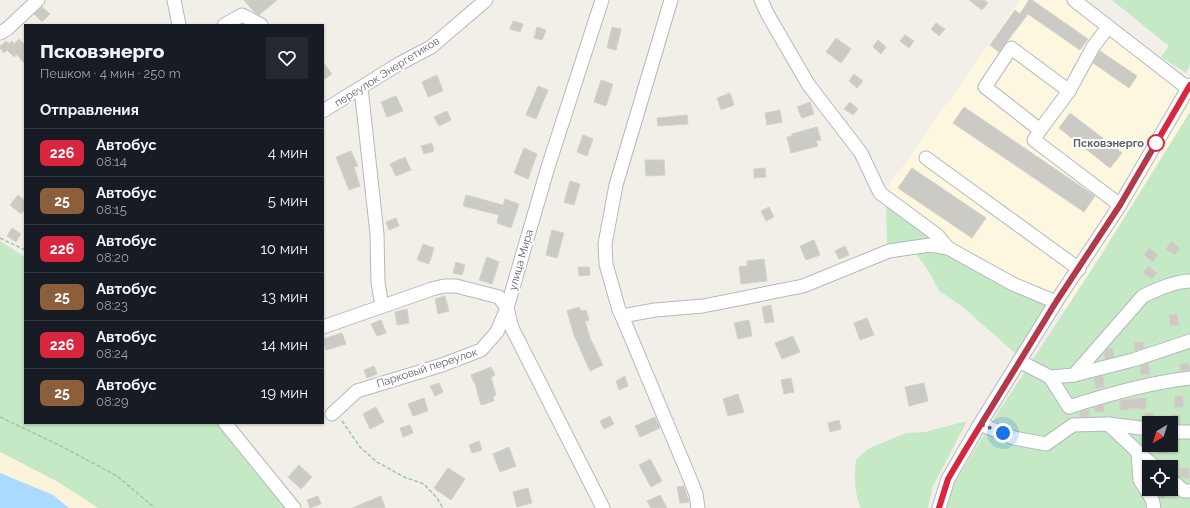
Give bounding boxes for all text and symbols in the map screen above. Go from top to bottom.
street label: переулок Энергетиков [332,34,442,110]
button: heart [266,37,308,79]
text: Псковэнерго [40,40,164,62]
text: Пешком · 4 мин · 250 m [40,66,181,81]
text: Отправления [40,101,139,119]
marker: Псковэнерго [1147,134,1165,152]
text: Автобус [96,136,157,154]
place label: Псковэнерго [1073,137,1144,150]
text: 4 мин [268,144,308,162]
text: 226 [50,145,74,161]
text: 08:14 [96,154,127,169]
text: Автобус [96,184,157,202]
text: 5 мин [268,192,308,210]
text: 25 [54,193,70,209]
text: 08:15 [96,202,127,217]
street label: улица Мира [506,228,536,292]
text: Автобус [96,232,157,250]
text: 10 мин [260,240,308,258]
text: 226 [50,241,74,257]
text: 08:20 [96,250,129,265]
text: Автобус [96,280,157,298]
text: 13 мин [262,288,308,306]
text: 25 [54,289,70,305]
text: 08:23 [96,298,128,313]
text: Автобус [96,328,157,346]
text: 14 мин [261,336,308,354]
text: 226 [50,337,74,353]
street label: Парковый переулок [375,345,479,390]
text: 08:24 [96,346,128,361]
text: Автобус [96,376,157,394]
text: 19 мин [261,384,308,402]
text: 25 [54,385,70,401]
text: 08:29 [96,394,129,409]
north arrow [1142,416,1178,452]
map controls [1142,416,1178,496]
your location [993,423,1013,443]
button: locate [1142,460,1178,496]

